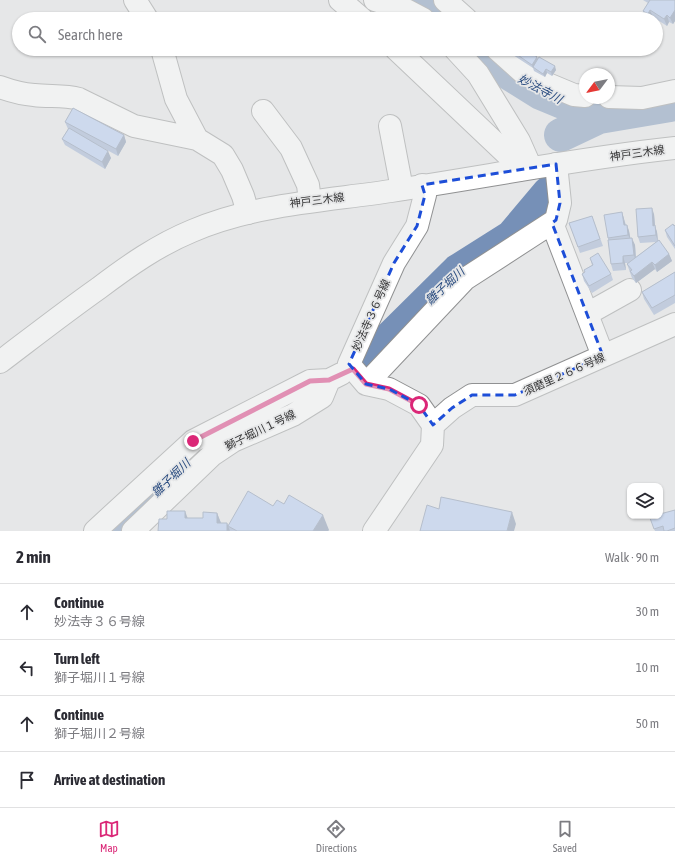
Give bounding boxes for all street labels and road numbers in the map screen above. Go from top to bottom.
street label: 神戸三木線 [609,143,665,163]
street label: 神戸三木線 [289,191,345,209]
street label: 妙法寺３６号線 [350,277,392,353]
street label: 須磨里２６６号線 [521,351,607,397]
street label: 獅子堀川１号線 [223,408,297,452]

